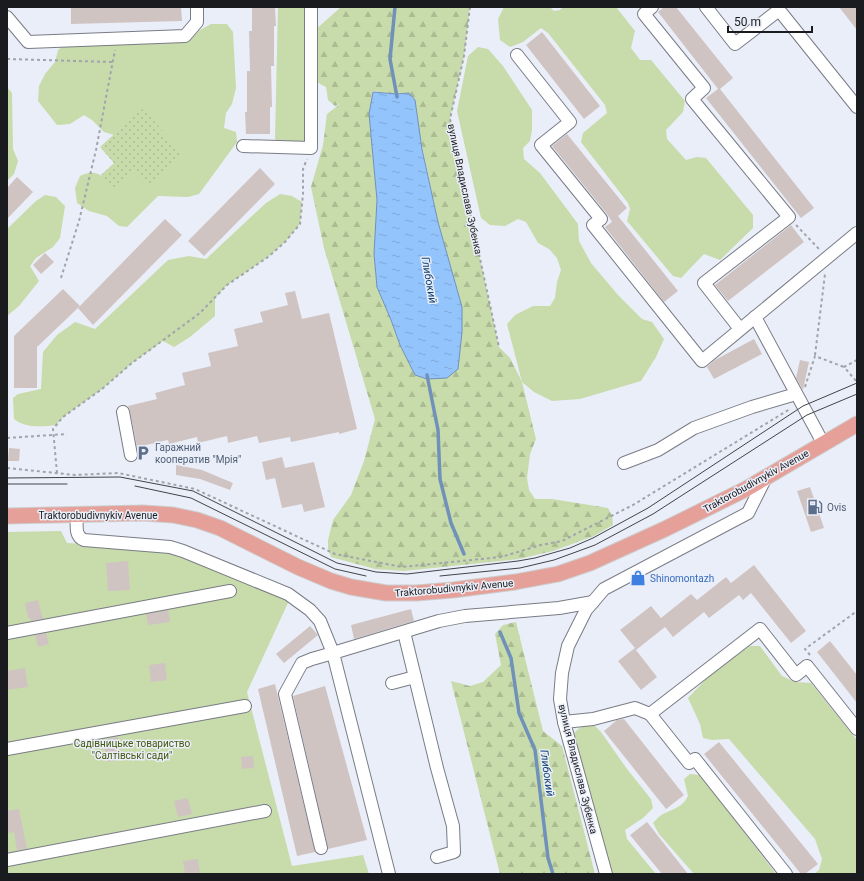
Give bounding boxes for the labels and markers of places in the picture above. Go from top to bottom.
place label: Гаражний кооператив "Мрія" [155,442,241,465]
parking icon: Гаражний кооператив "Мрія" [134,444,152,462]
fuel station icon: Ovis [806,498,824,516]
place label: Ovis [827,502,846,513]
shop icon: Shinomontazh [629,569,647,587]
place label: Shinomontazh [650,573,714,584]

